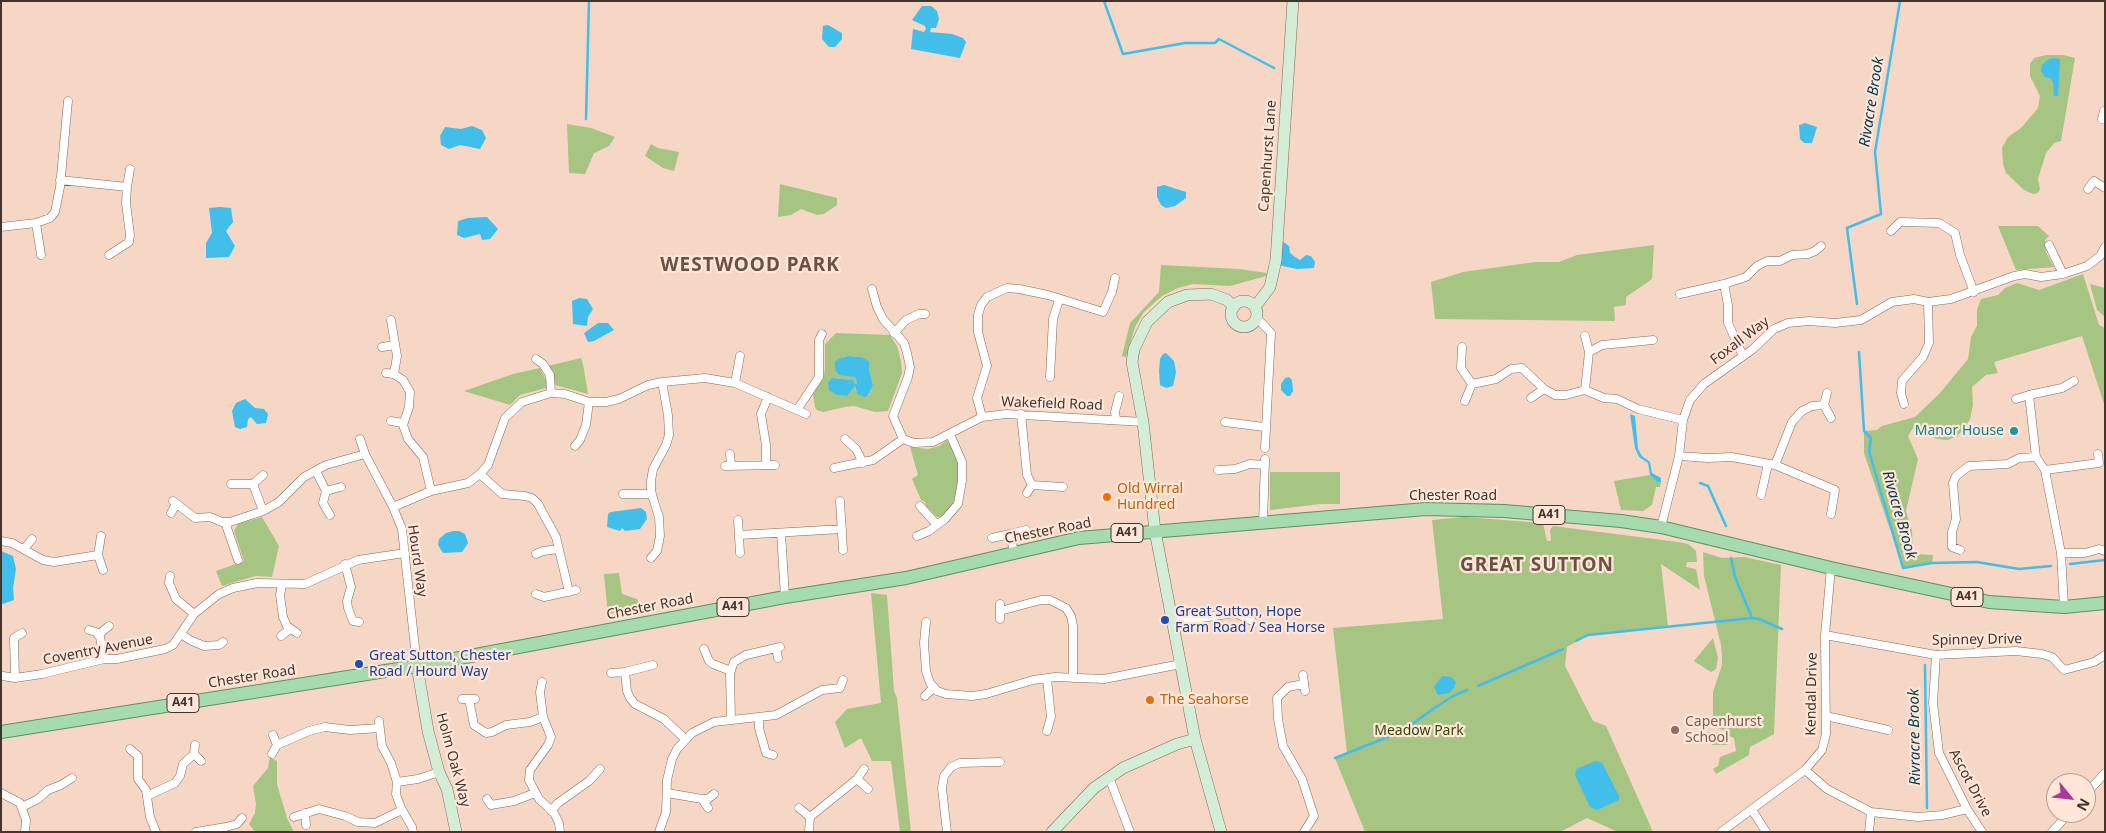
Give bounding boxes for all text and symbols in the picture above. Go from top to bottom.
water label: Rivacre Brook [1856,56,1888,148]
street label: Capenhurst Lane [1256,100,1280,212]
district label: WESTWOOD PARK [659,255,841,277]
street label: Foxall Way [1707,313,1773,369]
street label: Wakefield Road [1001,394,1103,414]
place label: Manor House [1915,423,2004,439]
marker: Manor House [2008,425,2020,437]
water label: Rivacre Brook [1878,469,1920,561]
place label: Old Wirral Hundred [1117,481,1183,514]
street label: Chester Road [1409,488,1497,504]
marker: Old Wirral Hundred [1101,491,1113,503]
road number: A41 [1533,506,1565,524]
street label: Chester Road [1003,514,1093,548]
street label: Hourd Way [404,524,430,598]
road number: A41 [1111,524,1143,542]
district label: GREAT SUTTON [1459,555,1615,577]
road number: A41 [1951,588,1983,606]
street label: Chester Road [605,590,695,624]
road number: A41 [717,598,749,616]
place label: Great Sutton, Hope Farm Road / Sea Horse [1175,604,1325,636]
marker: Great Sutton, Hope Farm Road / Sea Horse [1159,614,1171,626]
street label: Coventry Avenue [42,631,154,669]
street label: Spinney Drive [1932,631,2022,649]
place label: Great Sutton, Chester Road / Hourd Way [369,648,511,680]
street label: Kendal Drive [1803,652,1821,736]
marker: Great Sutton, Chester Road / Hourd Way [353,658,365,670]
street label: Chester Road [207,662,297,692]
water label: Rivracre Brook [1905,689,1925,785]
place label: The Seahorse [1160,692,1249,708]
road number: A41 [167,694,199,712]
marker: The Seahorse [1144,694,1156,706]
street label: Holm Oak Way [432,711,474,809]
place label: Capenhurst School [1685,714,1762,746]
park label: Meadow Park [1374,723,1464,739]
marker: Capenhurst School [1669,724,1681,736]
street label: Ascot Drive [1945,746,1995,820]
north arrow [2046,773,2096,823]
text: N [2073,795,2095,814]

